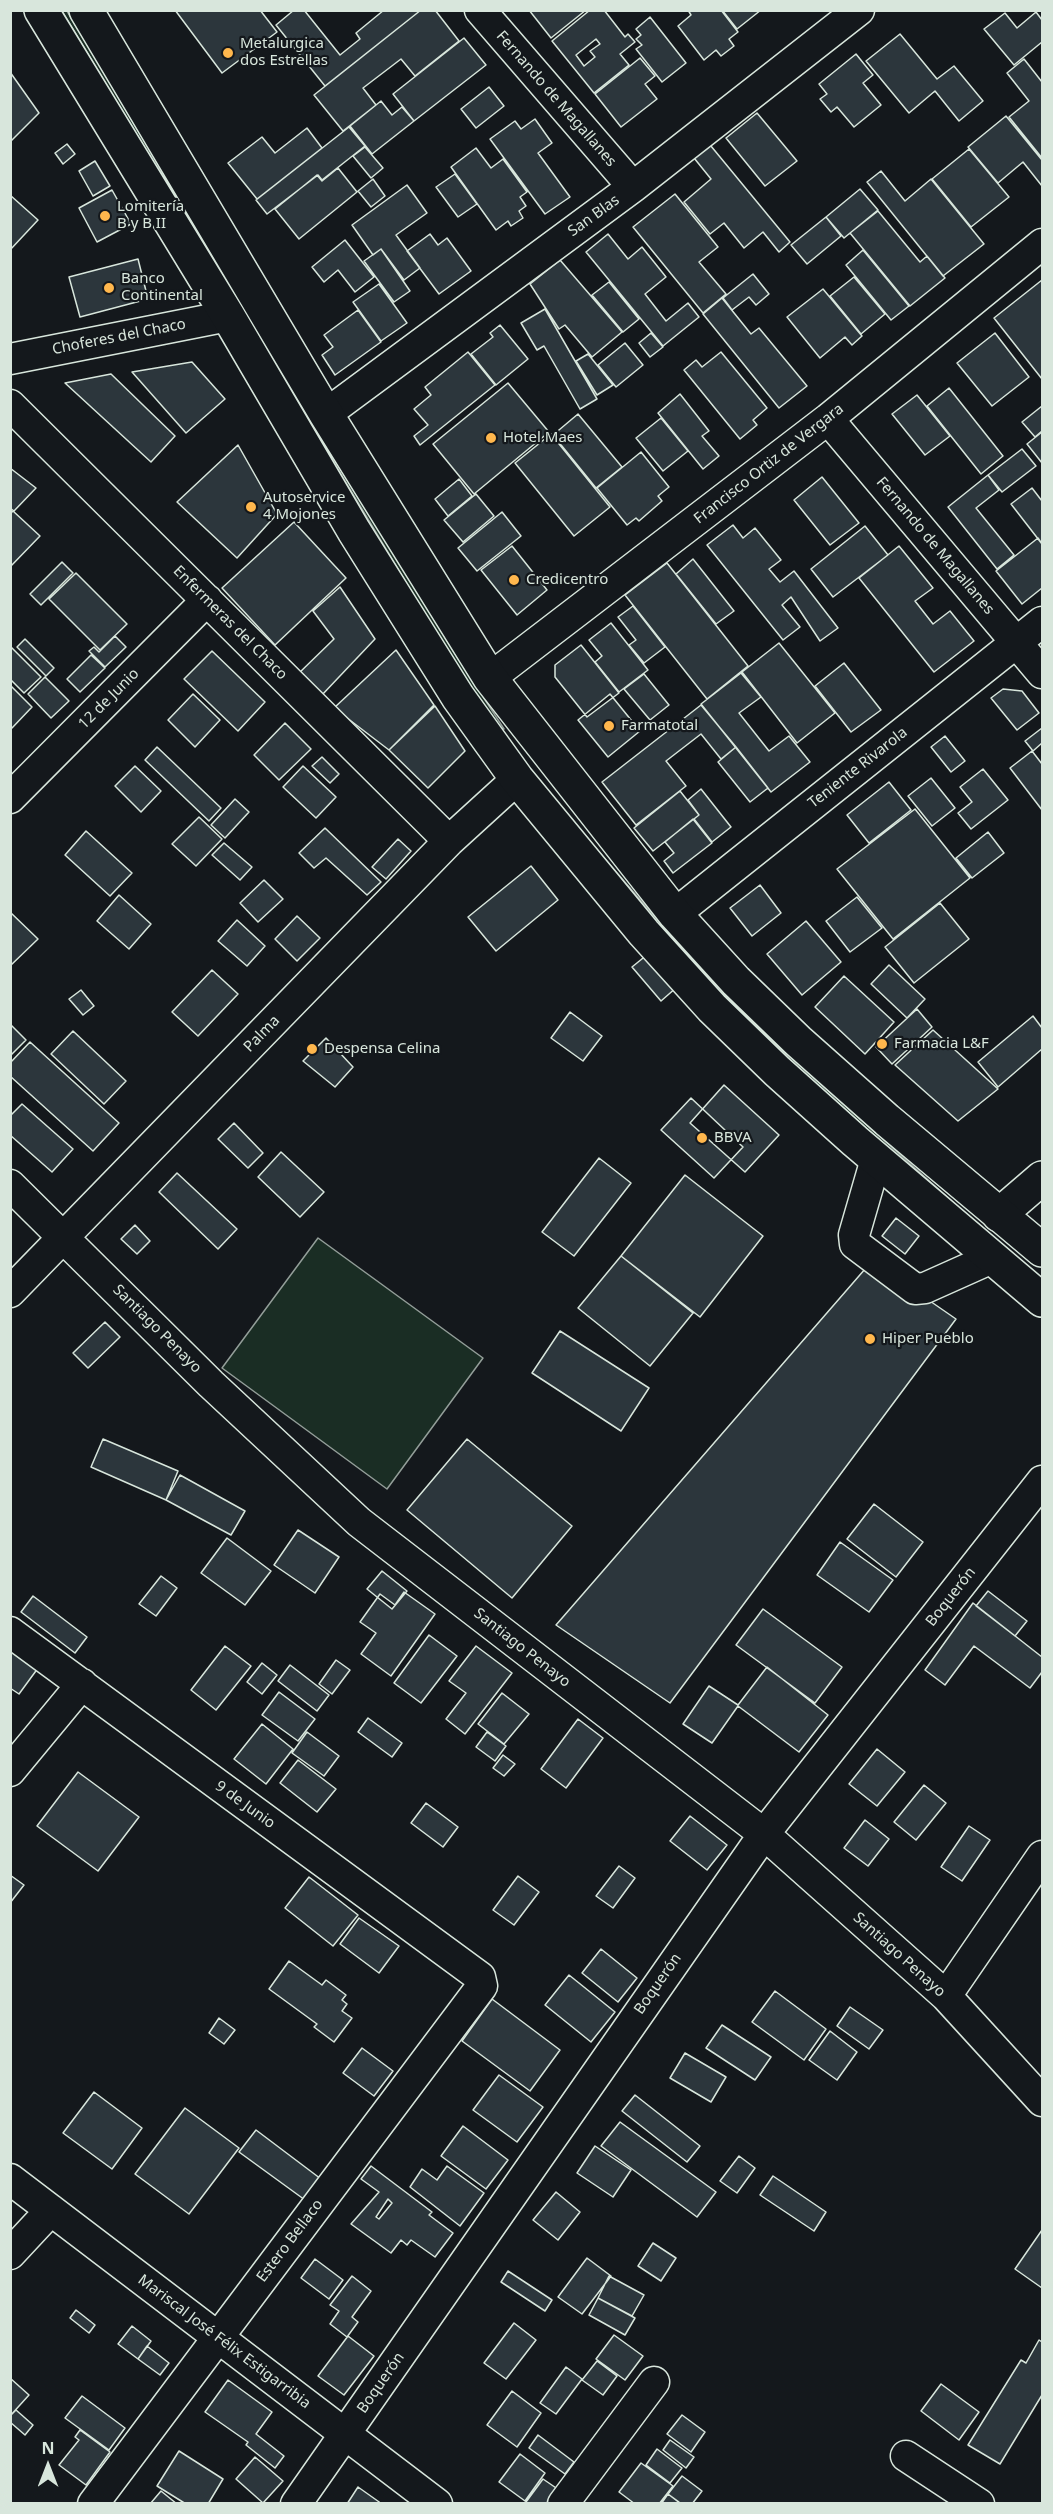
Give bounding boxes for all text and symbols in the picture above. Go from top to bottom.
street label: Fernando de Magallanes [492,27,620,171]
place label: Metalurgica dos Estrellas [240,35,328,70]
marker: Metalurgica dos Estrellas [221,46,235,60]
street label: San Blas [565,191,623,241]
place label: Lomitería B y B II [117,198,184,233]
marker: Lomitería B y B II [98,209,112,223]
place label: Banco Continental [121,270,203,305]
marker: Banco Continental [102,281,116,295]
street label: Choferes del Chaco [51,315,187,359]
street label: Francisco Ortiz de Vergara [691,400,847,528]
place label: Hotel Maes [503,429,582,447]
marker: Hotel Maes [484,431,498,445]
street label: Fernando de Magallanes [872,474,998,618]
place label: Autoservice 4 Mojones [263,489,345,524]
marker: Autoservice 4 Mojones [244,500,258,514]
street label: Enfermeras del Chaco [169,562,291,684]
place label: Credicentro [526,571,608,589]
marker: Credicentro [507,573,521,587]
street label: 12 de Junio [75,665,143,733]
place label: Farmatotal [621,717,698,735]
marker: Farmatotal [602,719,616,733]
street label: Teniente Rivarola [805,724,911,812]
street label: Palma [240,1012,284,1056]
place label: Farmacia L&F [894,1035,989,1053]
marker: Farmacia L&F [875,1037,889,1051]
place label: Despensa Celina [324,1040,440,1058]
marker: Despensa Celina [305,1042,319,1056]
place label: BBVA [714,1129,751,1147]
marker: BBVA [695,1131,709,1145]
street label: Santiago Penayo [109,1281,205,1377]
place label: Hiper Pueblo [882,1330,974,1348]
marker: Hiper Pueblo [863,1332,877,1346]
street label: Boquerón [922,1564,980,1630]
street label: Santiago Penayo [470,1605,574,1691]
street label: 9 de Junio [212,1777,278,1833]
street label: Santiago Penayo [849,1909,949,2001]
street label: Boquerón [631,1950,685,2018]
street label: Estero Bellaco [253,2196,327,2286]
street label: Mariscal José Félix Estigarribia [134,2271,314,2413]
street label: Boquerón [354,2349,408,2417]
north arrow [18,2436,78,2496]
text: N [41,2437,55,2459]

